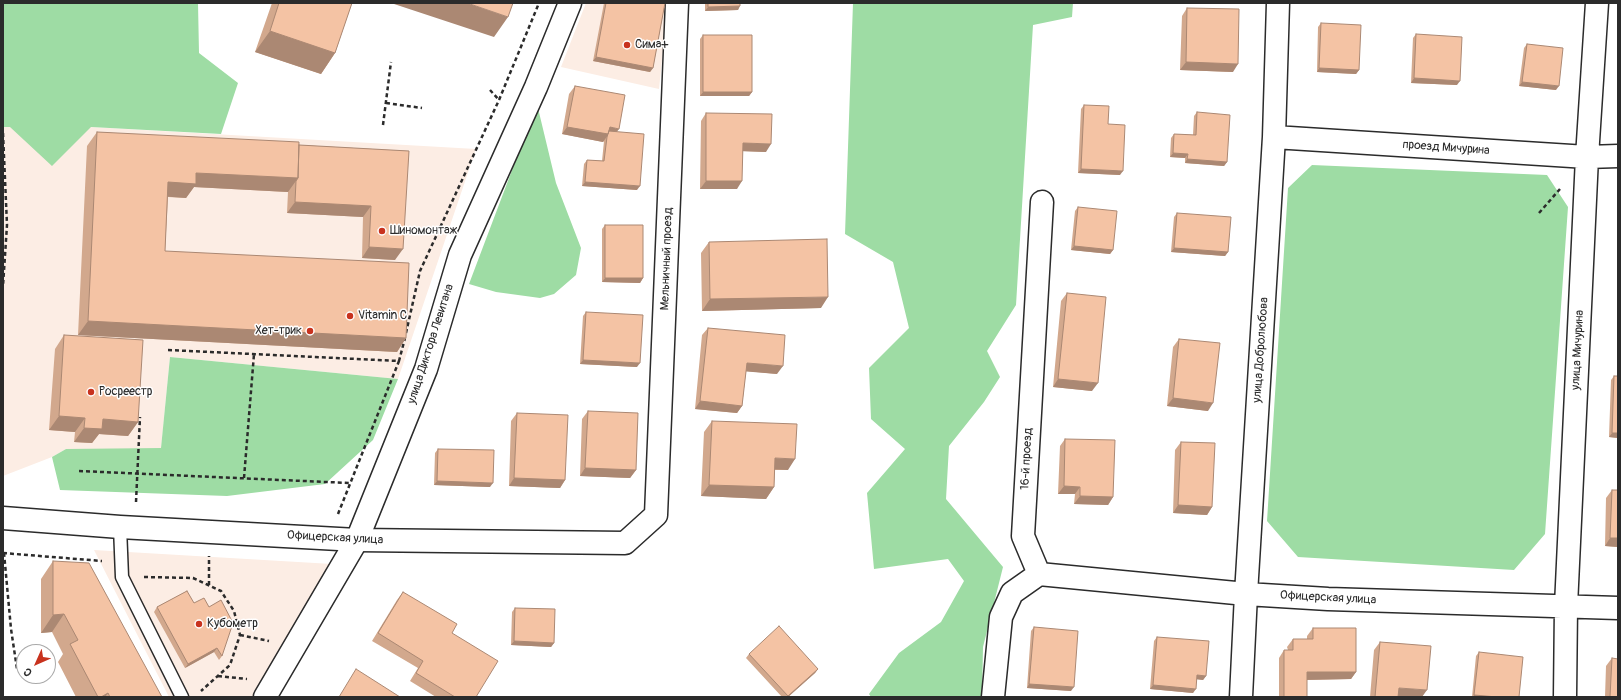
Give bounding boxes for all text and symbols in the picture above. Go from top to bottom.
place label: Сима+ [635,38,668,52]
marker: Сима+ [622,40,632,50]
street label: проезд Мичурина [1402,138,1490,158]
street label: Мельничный проезд [658,207,676,311]
place label: Шиномонтаж [390,224,457,238]
marker: Шиномонтаж [377,226,387,236]
street label: улица Диктора Левитана [405,282,457,406]
street label: улица Добролюбова [1250,297,1272,403]
place label: Vitamin C [358,309,407,323]
street label: улица Мичурина [1569,310,1587,390]
marker: Vitamin C [345,311,355,321]
place label: Хет-трик [255,324,302,338]
marker: Хет-трик [305,326,315,336]
place label: Росреестр [99,385,153,399]
marker: Росреестр [86,387,96,397]
street label: 16-й проезд [1018,428,1036,490]
street label: Офицерская улица [286,528,384,548]
street label: Офицерская улица [1279,588,1377,608]
place label: Кубометр [207,617,258,631]
marker: Кубометр [194,619,204,629]
north arrow [16,644,56,684]
text: С [21,665,35,679]

